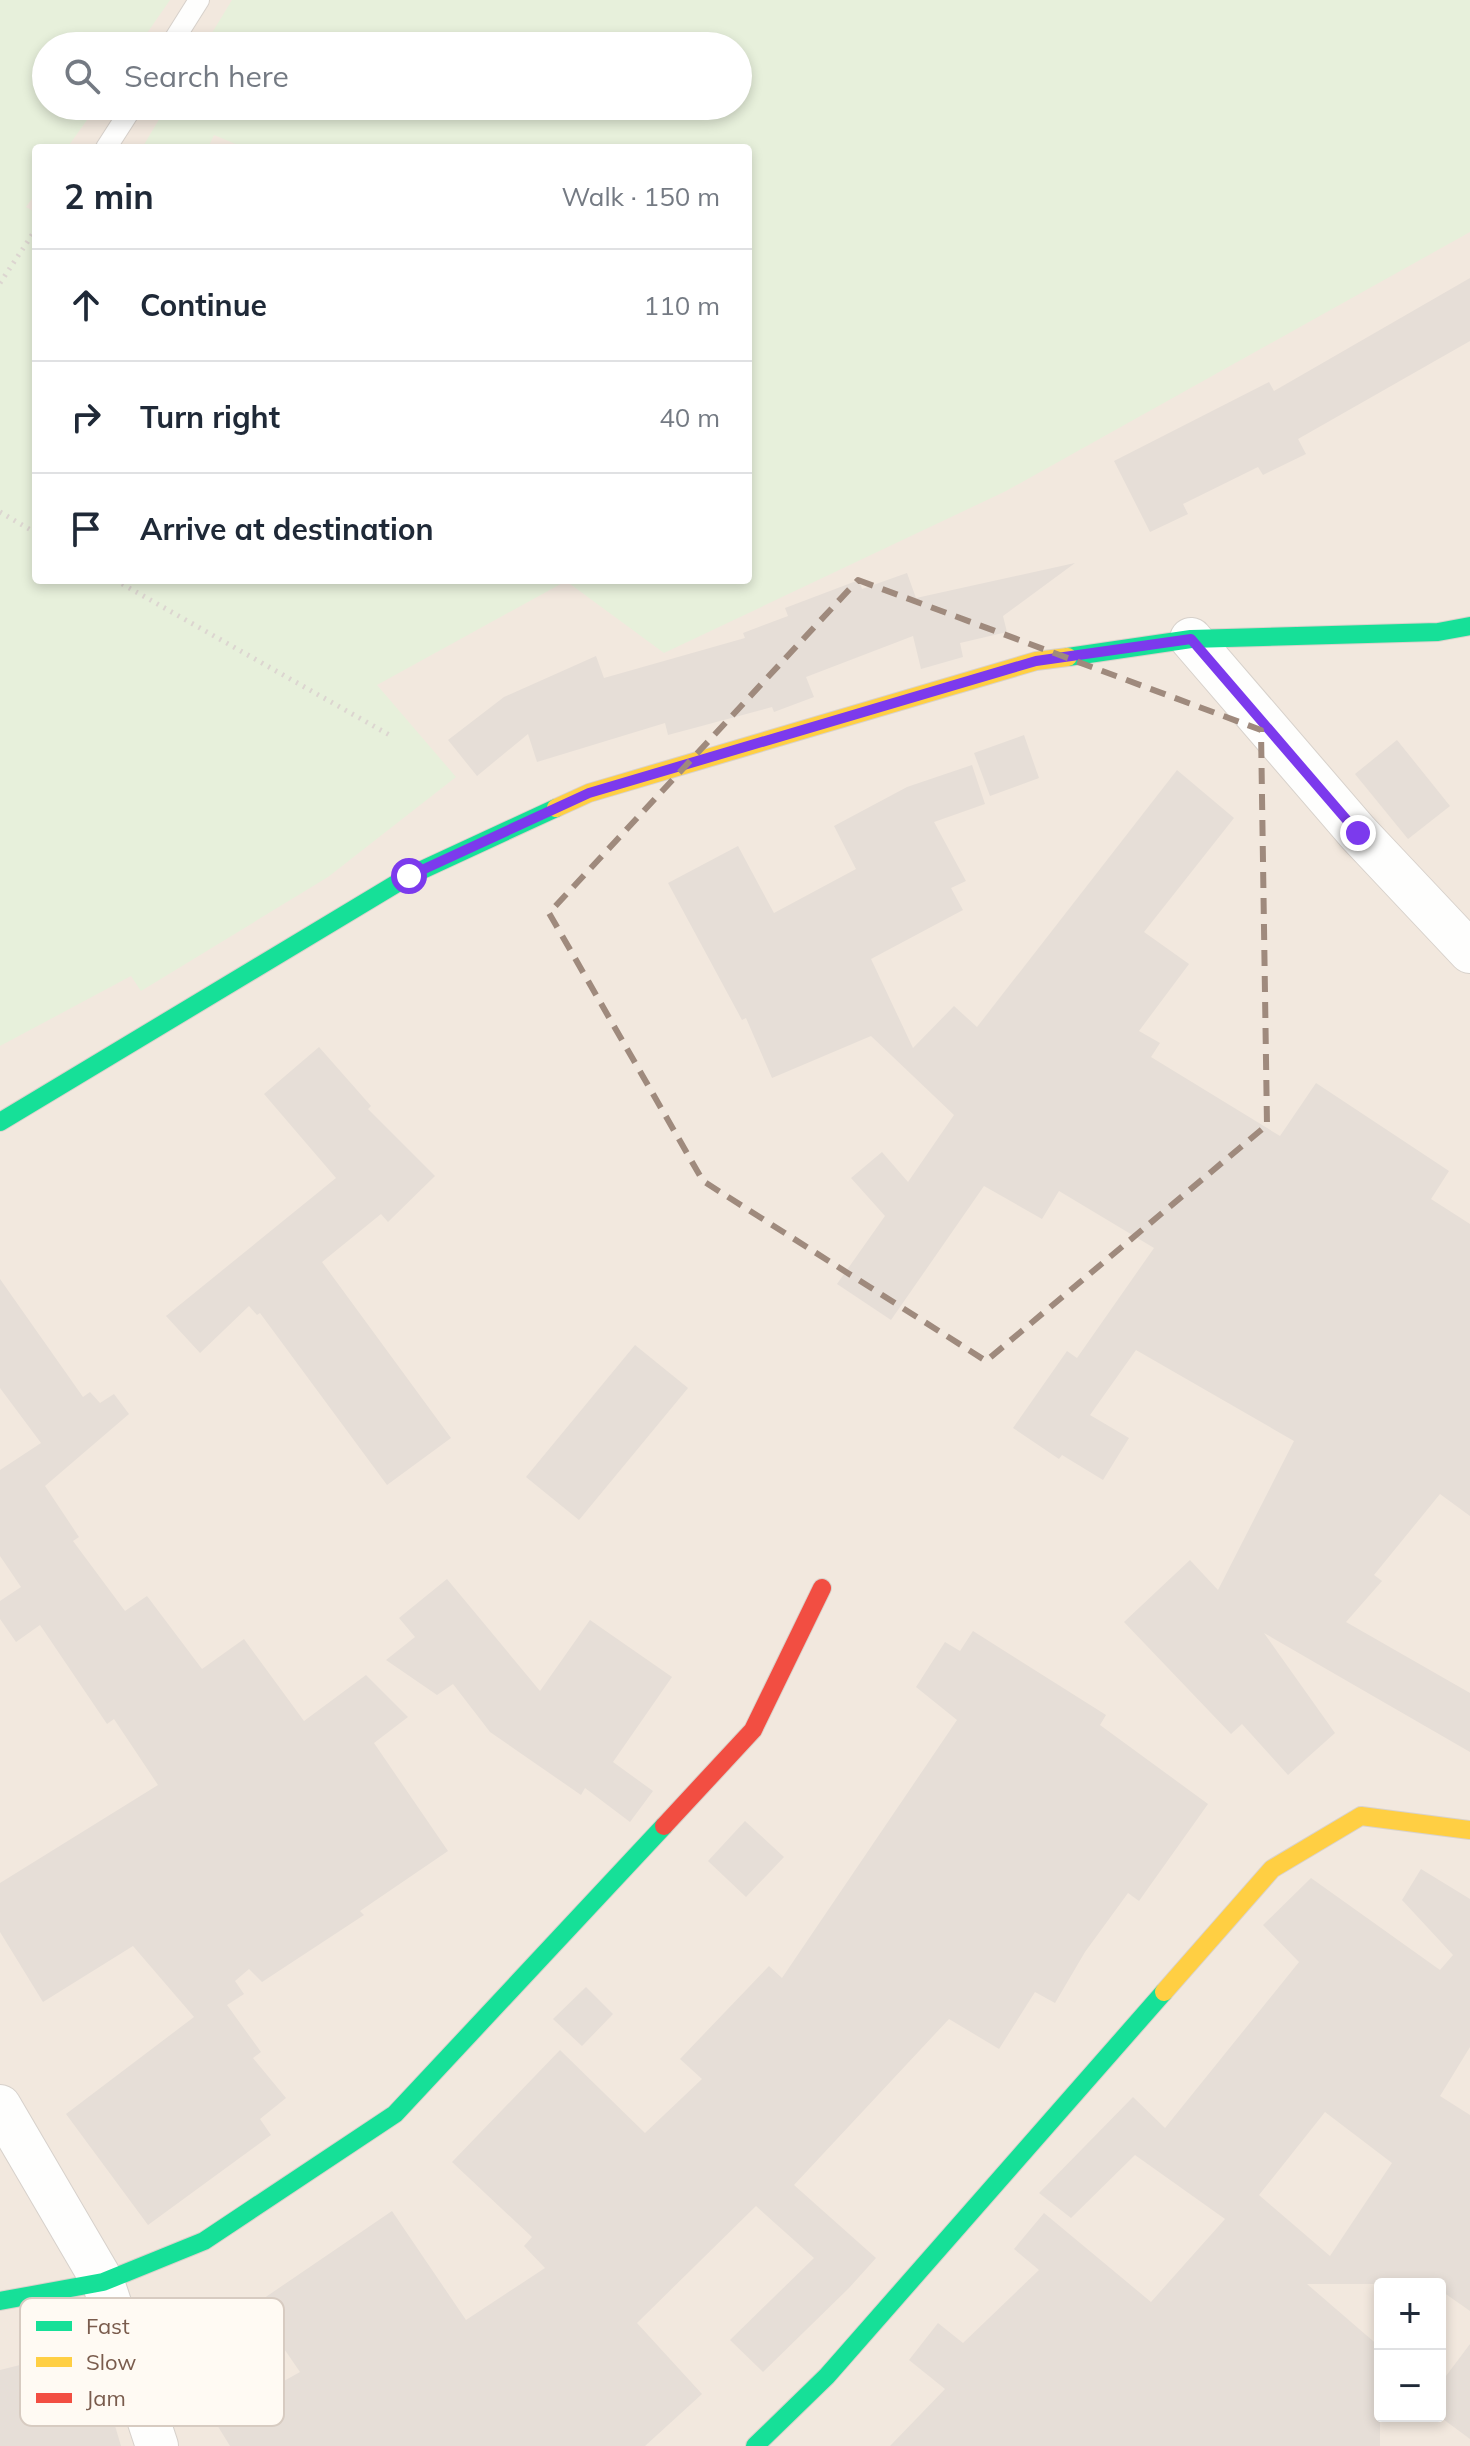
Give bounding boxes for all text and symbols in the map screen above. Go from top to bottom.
search box [32,32,752,120]
icon: search [60,54,104,98]
text: Search here [124,57,289,95]
text: 2 min [64,175,154,218]
text: Walk · 150 m [561,180,720,213]
icon: ahead [64,283,108,327]
text: Continue [140,286,267,324]
text: 110 m [644,289,720,322]
icon: right [64,395,108,439]
text: Turn right [140,398,280,436]
text: 40 m [659,401,720,434]
icon: arrive [64,507,108,551]
text: Arrive at destination [140,510,434,548]
route end [1340,815,1376,851]
route start [391,858,427,894]
map controls [1374,2278,1446,2422]
button: + [1374,2278,1446,2350]
legend [20,2298,284,2426]
text: Fast [86,2312,130,2340]
text: Slow [86,2348,136,2376]
button: − [1374,2350,1446,2422]
text: Jam [86,2384,126,2412]

